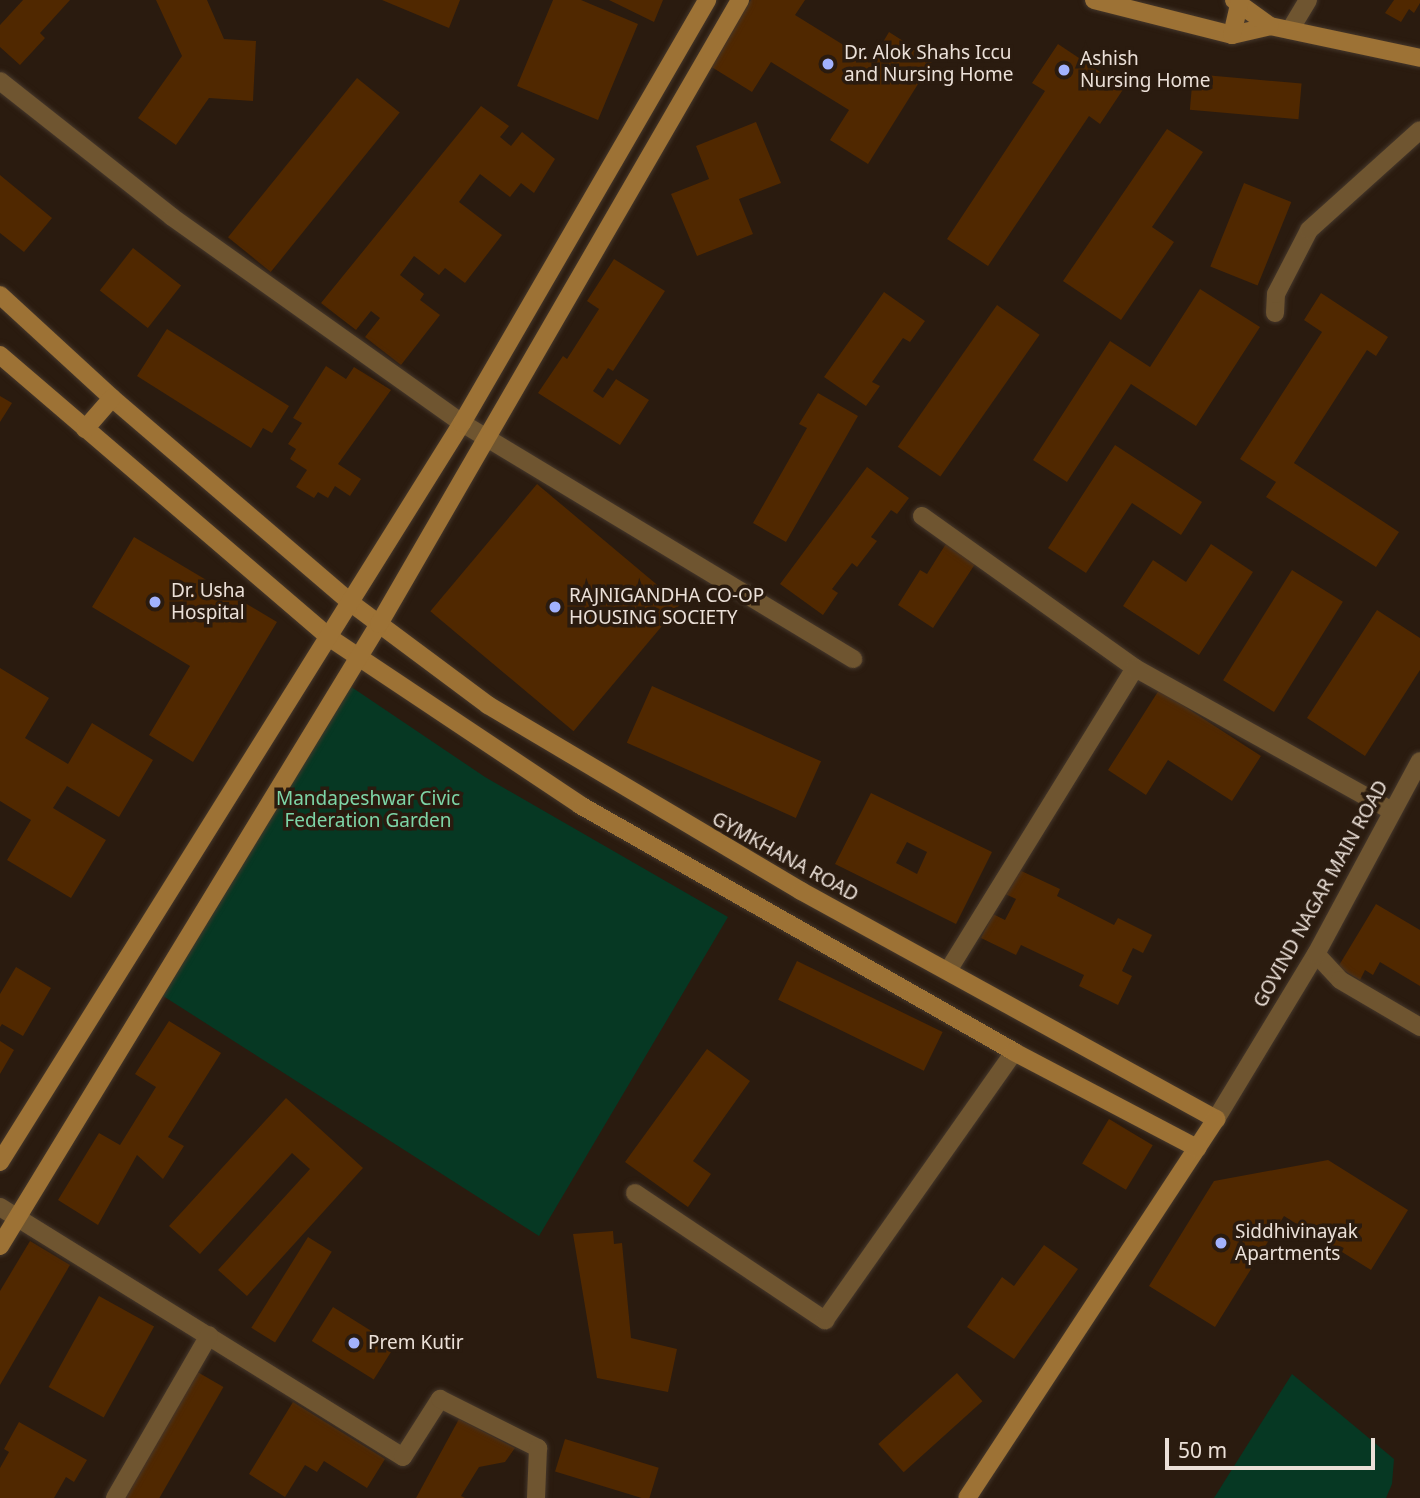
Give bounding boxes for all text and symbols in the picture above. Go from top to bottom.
place label: Dr. Alok Shahs Iccu and Nursing Home [844,42,1013,86]
place label: Ashish Nursing Home [1080,48,1210,92]
marker: Dr. Alok Shahs Iccu and Nursing Home [818,54,838,74]
marker: Ashish Nursing Home [1054,60,1074,80]
place label: Dr. Usha Hospital [171,580,245,624]
place label: RAJNIGANDHA CO-OP HOUSING SOCIETY [569,585,764,629]
marker: Dr. Usha Hospital [145,592,165,612]
marker: RAJNIGANDHA CO-OP HOUSING SOCIETY [547,599,563,615]
street label: GOVIND NAGAR MAIN ROAD [1249,777,1393,1011]
park label: Mandapeshwar Civic Federation Garden [276,788,460,832]
street label: GYMKHANA ROAD [708,807,862,907]
place label: Siddhivinayak Apartments [1235,1221,1358,1265]
marker: Siddhivinayak Apartments [1213,1235,1229,1251]
place label: Prem Kutir [368,1332,463,1354]
marker: Prem Kutir [346,1335,362,1351]
scale bar [1168,1424,1378,1468]
text: 50 m [1178,1436,1227,1464]

